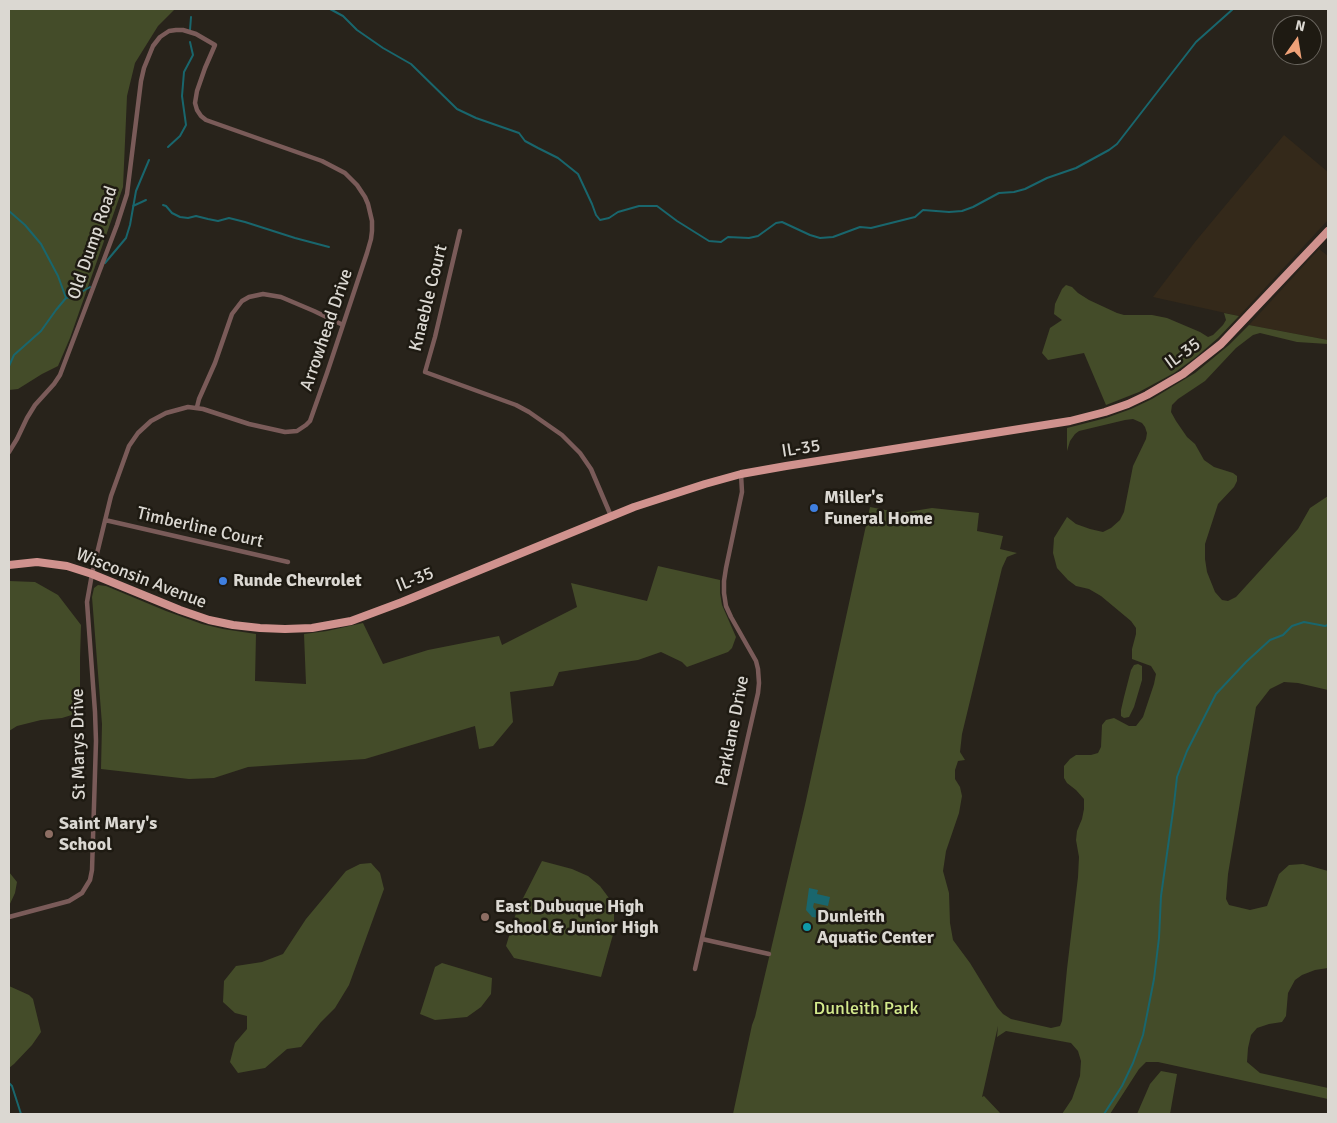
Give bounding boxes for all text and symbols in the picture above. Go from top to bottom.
north arrow [1272,15,1322,65]
text: N [1294,16,1307,35]
street label: Old Dump Road [64,184,122,302]
street label: Knaeble Court [405,242,453,354]
street label: Arrowhead Drive [296,266,358,394]
street label: IL-35 [1161,334,1205,374]
street label: IL-35 [780,435,822,463]
place label: Miller's Funeral Home [824,487,933,530]
marker: Miller's Funeral Home [808,502,820,514]
street label: Timberline Court [135,503,265,553]
street label: Wisconsin Avenue [72,544,210,614]
street label: IL-35 [393,563,437,597]
place label: Runde Chevrolet [233,570,362,592]
marker: Runde Chevrolet [217,575,229,587]
street label: Parklane Drive [712,674,754,788]
street label: St Marys Drive [67,688,91,800]
place label: Saint Mary's School [59,813,157,856]
marker: Saint Mary's School [43,828,55,840]
place label: East Dubuque High School & Junior High [495,896,659,939]
place label: Dunleith Aquatic Center [817,906,934,949]
marker: East Dubuque High School & Junior High [479,911,491,923]
marker: Dunleith Aquatic Center [801,921,813,933]
park label: Dunleith Park [814,998,918,1020]

